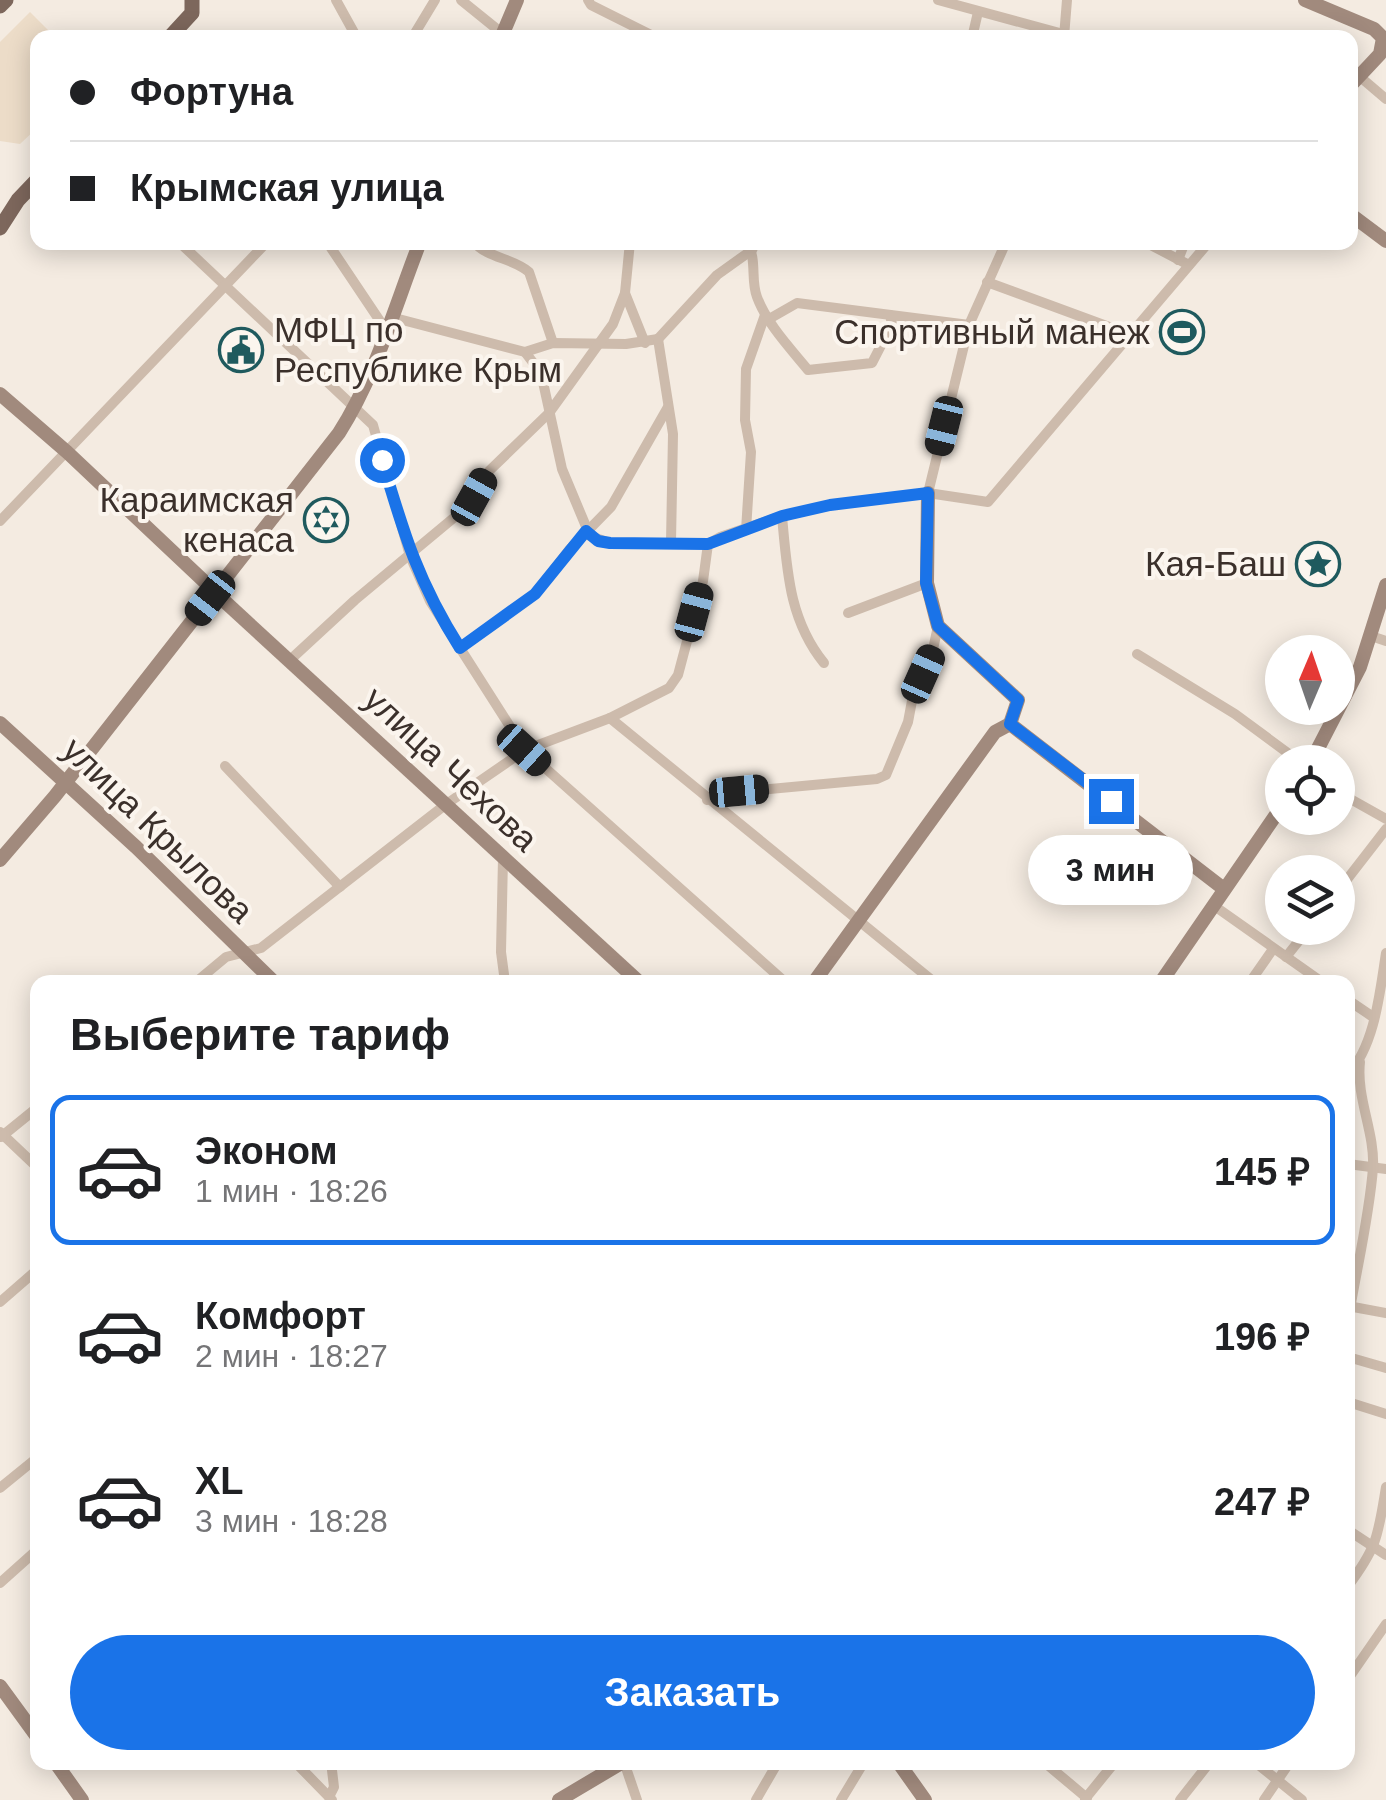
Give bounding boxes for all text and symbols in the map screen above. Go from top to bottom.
text: Фортуна [130,71,293,113]
text: Крымская улица [130,167,444,209]
sports icon: Спортивный манеж [1159,309,1205,355]
place label: МФЦ по Республике Крым [274,310,562,389]
place label: Спортивный манеж [834,312,1151,351]
public building icon: МФЦ по Республике Крым [218,327,264,373]
car [922,393,966,459]
route start [360,438,405,483]
car [446,463,502,531]
place label: Караимская кенаса [100,480,295,559]
synagogue icon: Караимская кенаса [303,497,349,543]
place icon: Кая-Баш [1295,541,1341,587]
place label: Кая-Баш [1145,544,1286,583]
car [180,565,240,631]
car [672,579,716,645]
north arrow [1265,635,1355,725]
map controls [1265,635,1355,945]
car [897,640,949,708]
street label: улица Чехова [357,679,546,859]
car [492,719,556,781]
street label: улица Крылова [55,729,262,930]
button: locate [1265,745,1355,835]
car [708,773,770,809]
route end [1089,779,1134,824]
callout: 3 мин [1028,836,1194,906]
text: 3 мин [1066,852,1155,888]
button: layers [1265,855,1355,945]
text: Выберите тариф [70,1009,450,1060]
icon: car [75,1125,165,1215]
text: Эконом [195,1130,338,1172]
text: 145 ₽ [1214,1151,1310,1193]
text: 1 мин · 18:26 [195,1173,388,1209]
icon: car [75,1290,165,1380]
text: Комфорт [195,1295,366,1337]
text: 196 ₽ [1214,1316,1310,1358]
text: 2 мин · 18:27 [195,1338,388,1374]
icon: car [75,1455,165,1545]
text: XL [195,1460,244,1502]
text: 247 ₽ [1214,1481,1310,1523]
text: 3 мин · 18:28 [195,1503,388,1539]
button: Заказать [70,1635,1315,1750]

